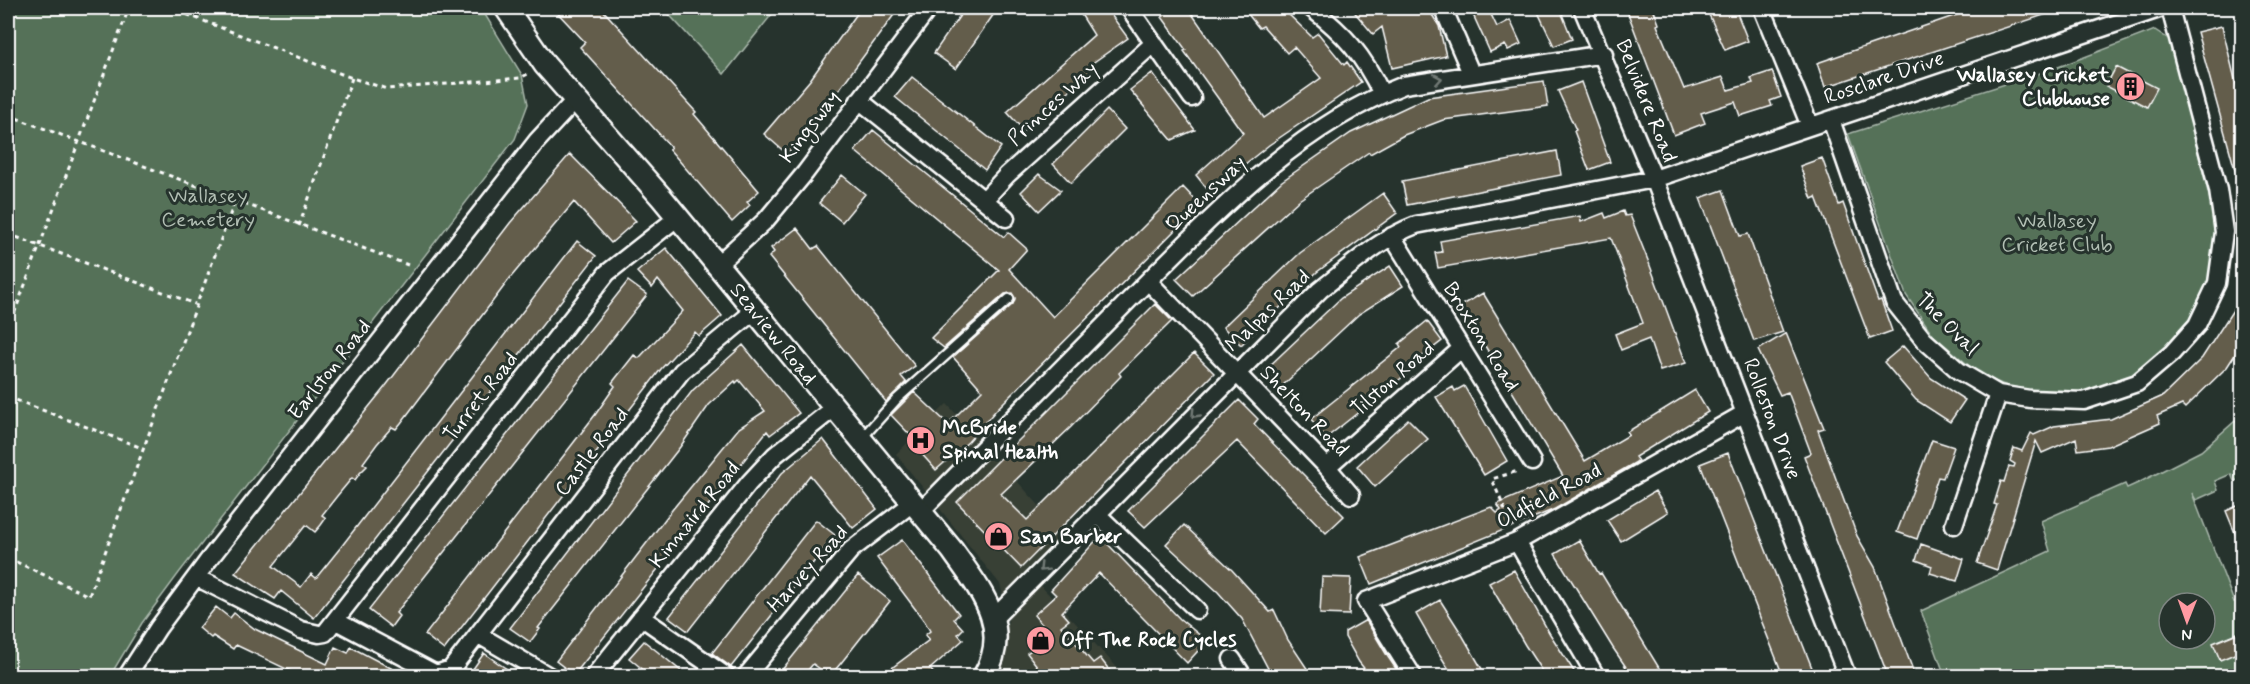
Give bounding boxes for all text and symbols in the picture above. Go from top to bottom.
street label: Belvidere Road [1609,35,1683,167]
street label: Rosclare Drive [1820,44,1948,112]
street label: Princes Way [1002,56,1104,152]
place label: Wallasey Cricket Clubhouse [1956,61,2111,113]
building icon: Wallasey Cricket Clubhouse [2115,71,2147,103]
one-way arrow [1433,73,1443,86]
street label: Kingsway [773,85,848,170]
street label: Queensway [1160,149,1252,239]
park label: Wallasey Cemetery [161,182,255,234]
park label: Wallasey Cricket Club [2001,207,2113,259]
street label: Malpas Road [1219,263,1317,359]
street label: Seaview Road [723,277,823,391]
street label: Broxton Road [1436,277,1526,397]
street label: The Oval [1909,286,1985,362]
street label: Earlston Road [282,314,378,426]
street label: Tilston Road [1345,335,1441,423]
street label: Turret Road [437,346,525,448]
street label: Rolleston Drive [1736,354,1808,484]
street label: Shelton Road [1253,359,1355,463]
street label: Castle Road [549,402,635,502]
one-way arrow [1191,408,1202,418]
place label: McBride Spinal Health [942,414,1059,466]
hospital icon: McBride Spinal Health [905,424,937,456]
street label: Kinnaird Road [643,456,747,574]
street label: Oldfield Road [1491,457,1607,535]
street label: Harvey Road [761,519,855,619]
shop icon: San Barber [983,521,1015,553]
place label: San Barber [1020,523,1122,551]
one-way arrow [1040,560,1051,571]
north arrow [2157,591,2217,651]
shop icon: Off The Rock Cycles [1024,624,1056,656]
text: N [2181,624,2192,645]
place label: Off The Rock Cycles [1061,626,1237,654]

